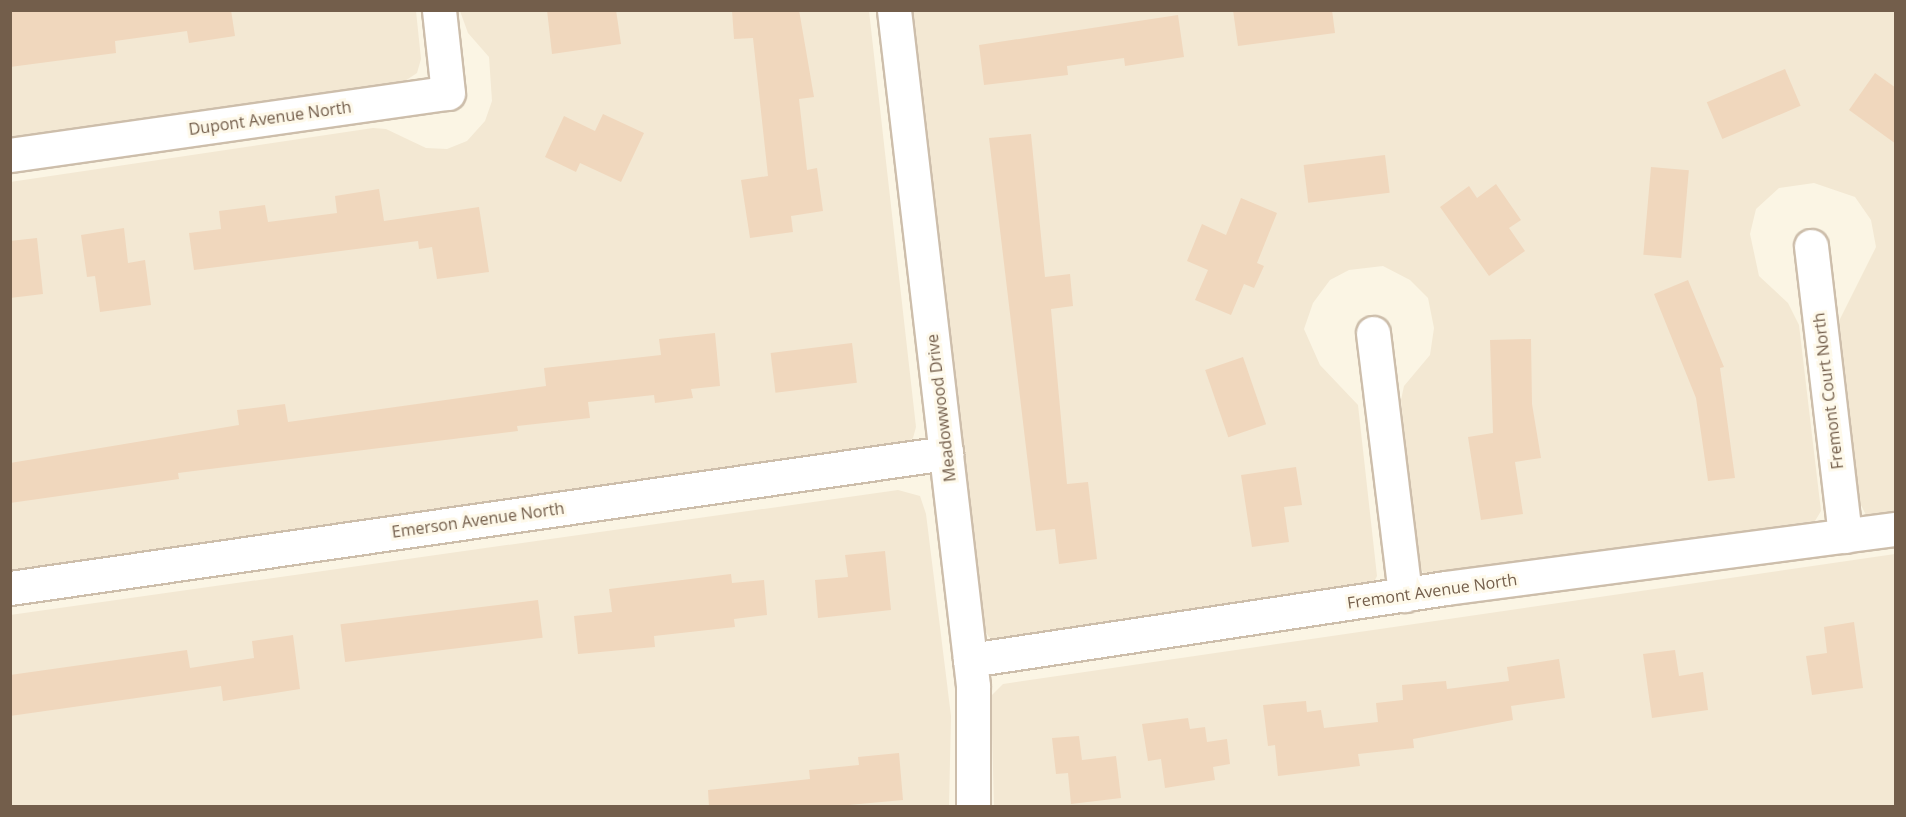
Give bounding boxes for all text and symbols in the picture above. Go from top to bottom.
street label: Dupont Avenue North [187,97,353,139]
street label: Fremont Court North [1809,312,1847,470]
street label: Meadowwood Drive [922,333,960,483]
street label: Emerson Avenue North [390,498,566,542]
street label: Fremont Avenue North [1346,570,1518,612]

